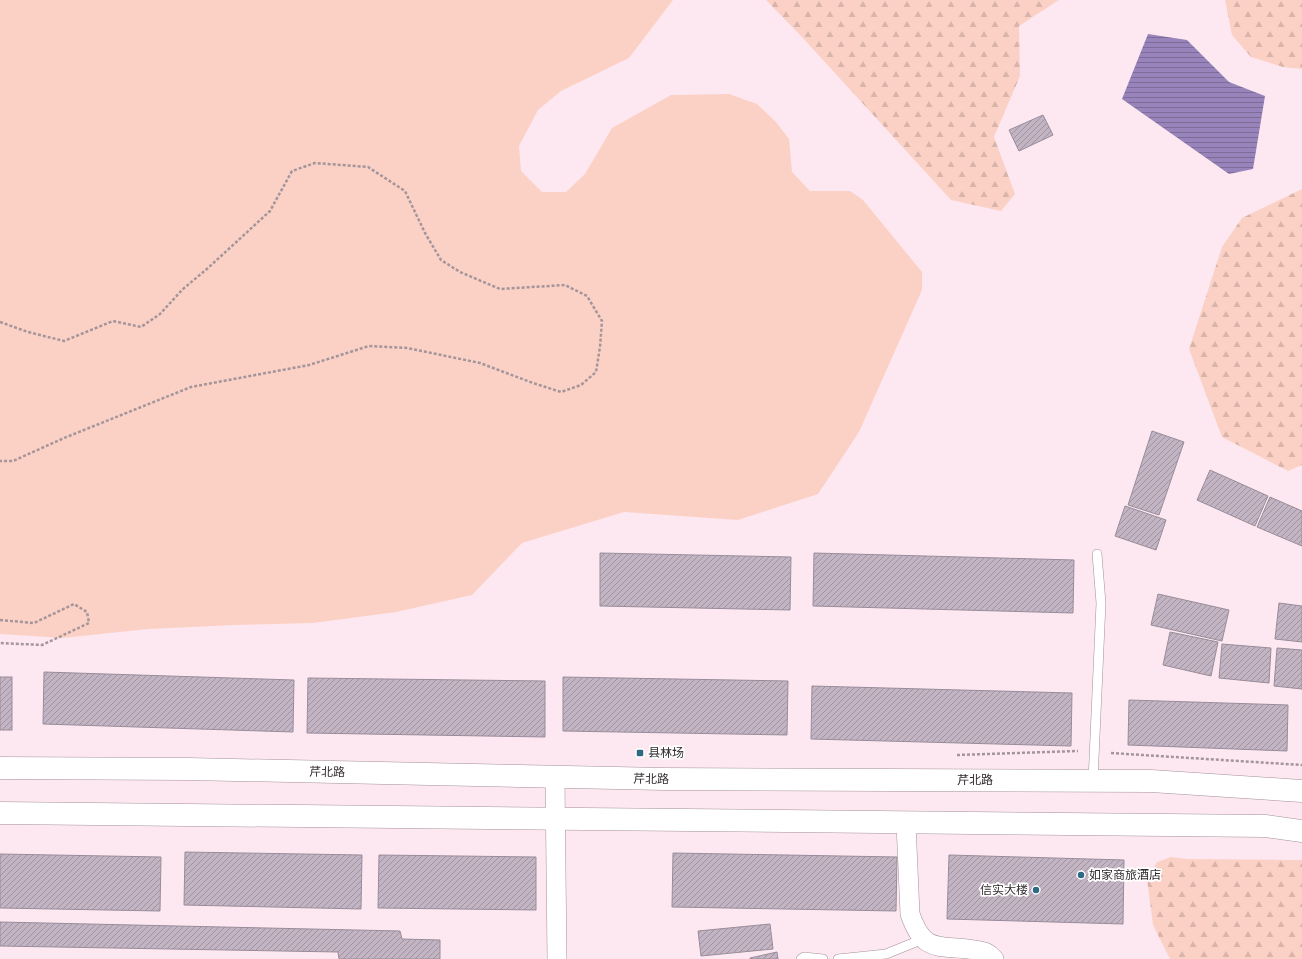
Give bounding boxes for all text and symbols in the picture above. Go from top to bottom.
place label: 县林场 [648,746,684,760]
marker: 县林场 [635,748,645,758]
street label: 芹北路 [309,765,345,779]
street label: 芹北路 [633,772,669,786]
street label: 芹北路 [957,773,993,787]
place label: 如家商旅酒店 [1089,868,1161,882]
marker: 如家商旅酒店 [1076,870,1086,880]
place label: 信实大楼 [980,883,1028,897]
marker: 信实大楼 [1031,885,1041,895]

